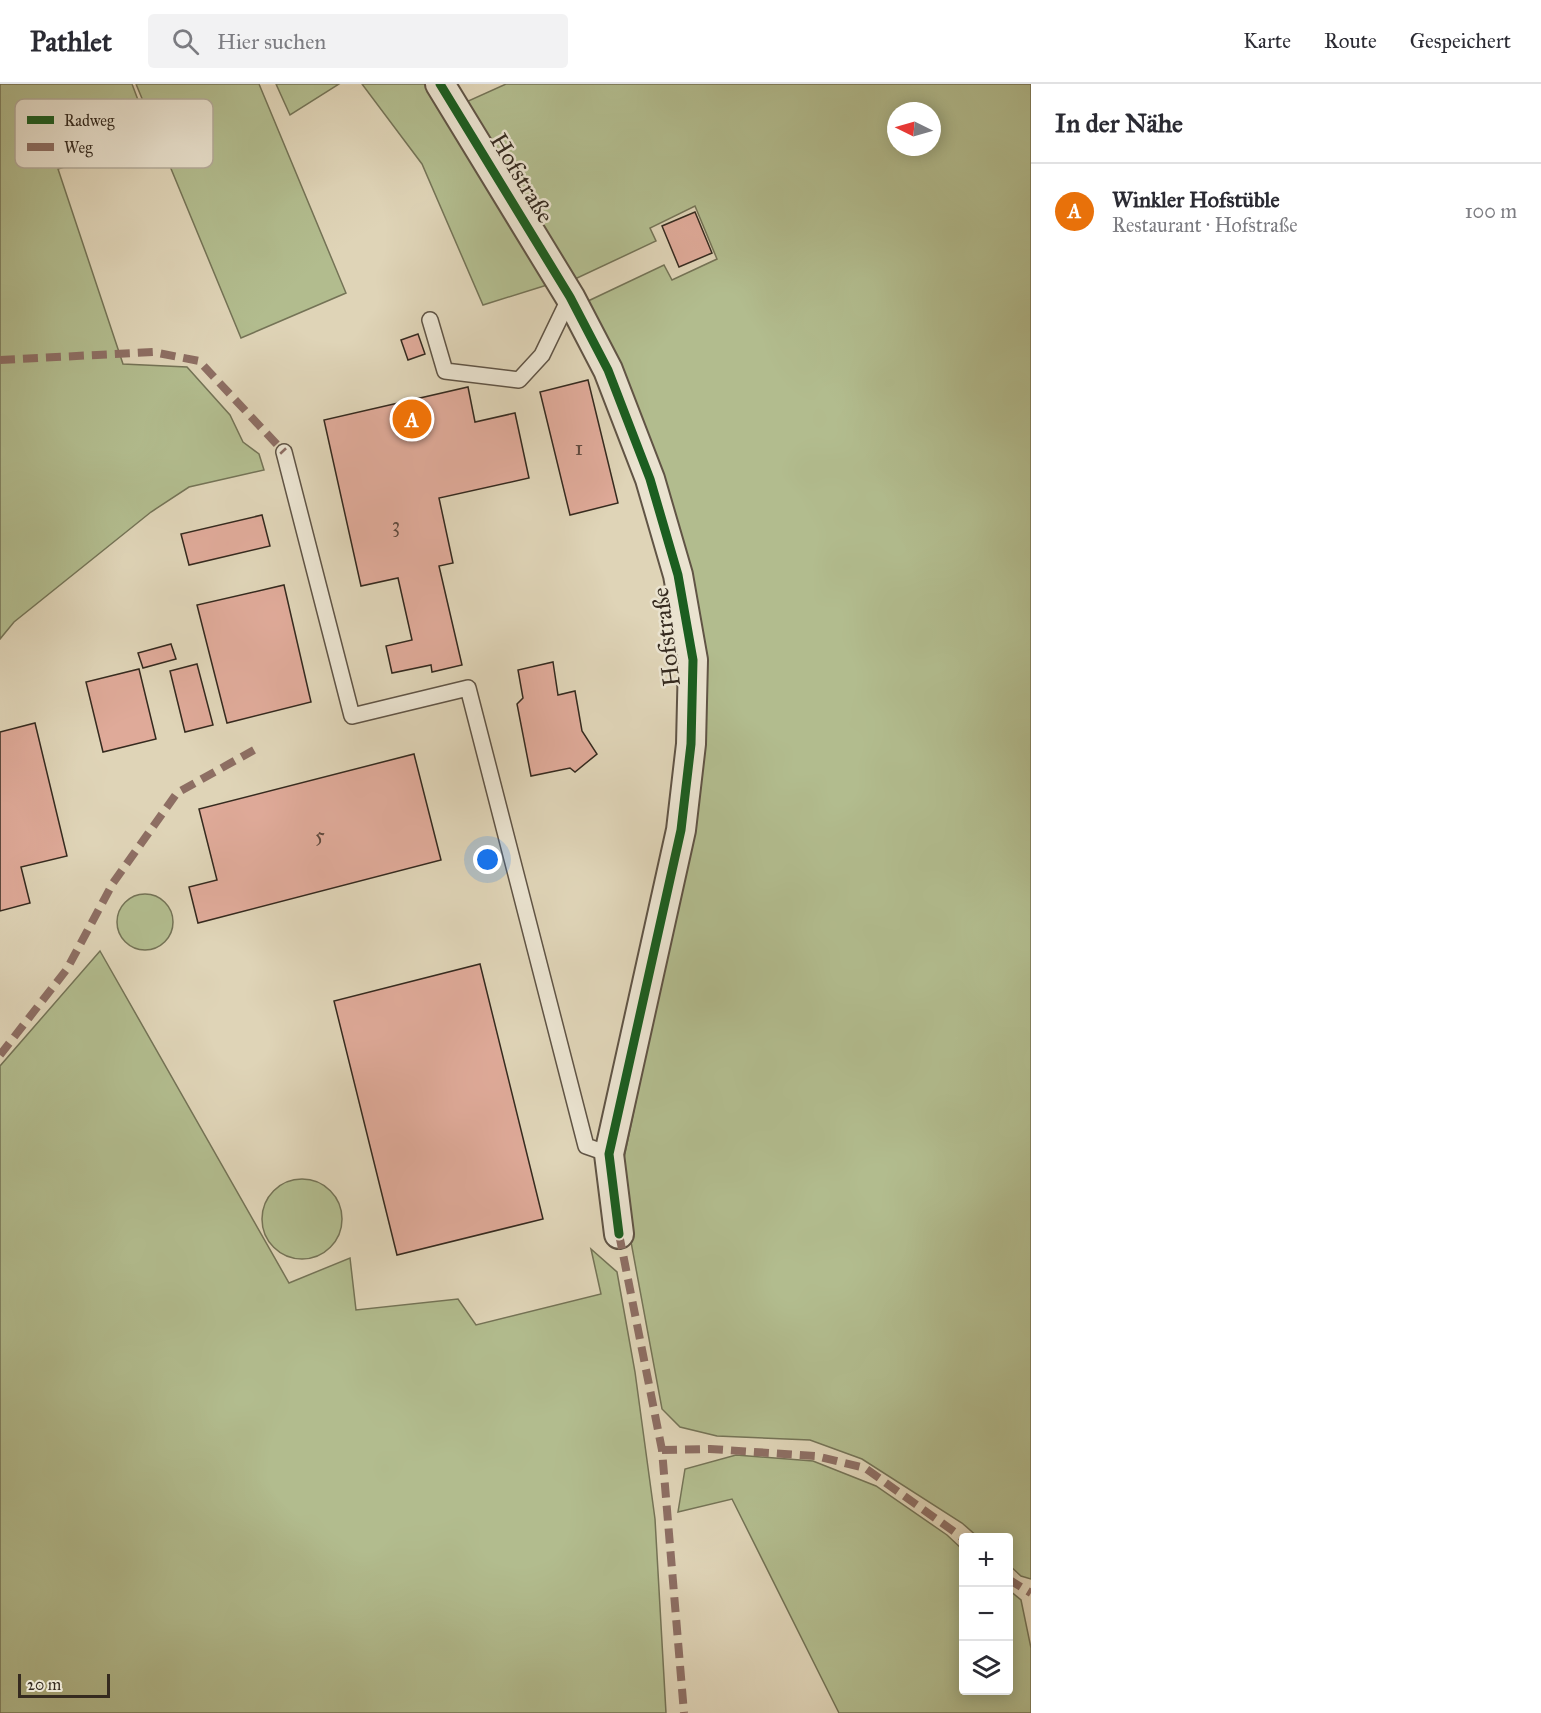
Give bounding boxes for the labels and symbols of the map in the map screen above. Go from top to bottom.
legend [15,99,213,168]
north arrow [887,102,941,156]
text: Radweg [64,111,115,131]
street label: Hofstraße [483,128,561,228]
text: Weg [64,138,93,158]
pin: A [392,396,432,442]
house number: 1 [575,435,583,461]
house number: 3 [392,512,400,538]
street label: Hofstraße [645,586,687,688]
house number: 5 [315,822,325,848]
your location [473,845,502,874]
scale bar [18,1671,110,1698]

